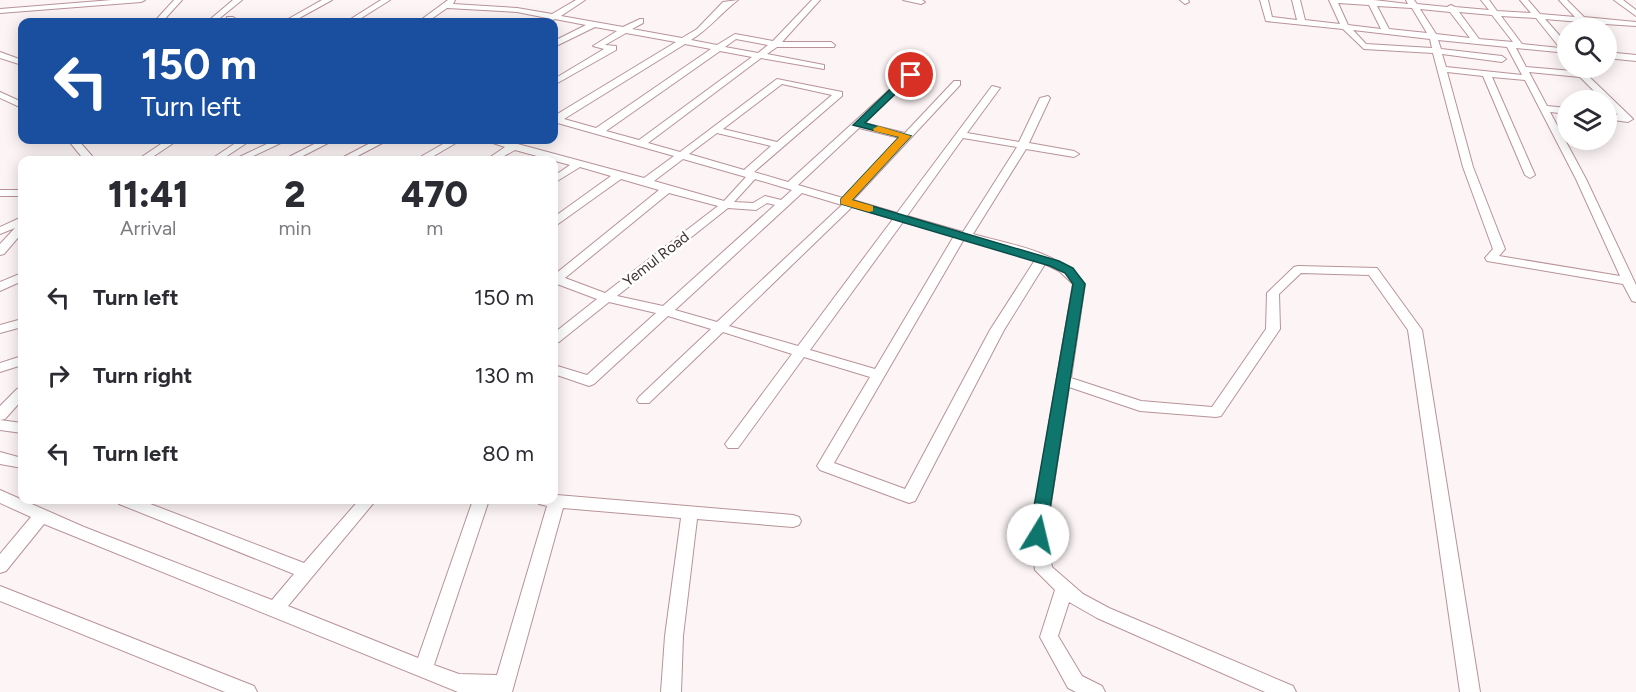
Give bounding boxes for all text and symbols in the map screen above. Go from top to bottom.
map controls [1557,18,1617,150]
button: search [1557,18,1617,78]
text: 150 m [141,39,257,90]
icon: left [42,42,120,120]
pin [885,49,936,100]
icon: arrive [894,58,927,91]
text: Turn left [141,90,241,123]
button: layers [1557,90,1617,150]
text: 11:41 [108,173,189,216]
text: 2 [284,173,306,216]
text: 470 [401,173,468,216]
text: Arrival [120,216,177,240]
text: min [279,216,311,240]
text: m [426,216,443,240]
street label: Yemul Road [619,228,693,290]
icon: left [42,281,75,314]
text: Turn left [93,284,179,311]
text: 150 m [474,284,534,311]
icon: right [42,359,75,392]
text: Turn right [93,362,192,389]
text: 130 m [475,362,534,389]
icon: left [42,437,75,470]
text: Turn left [93,440,179,467]
text: 80 m [482,440,534,467]
position arrow [1006,503,1070,567]

